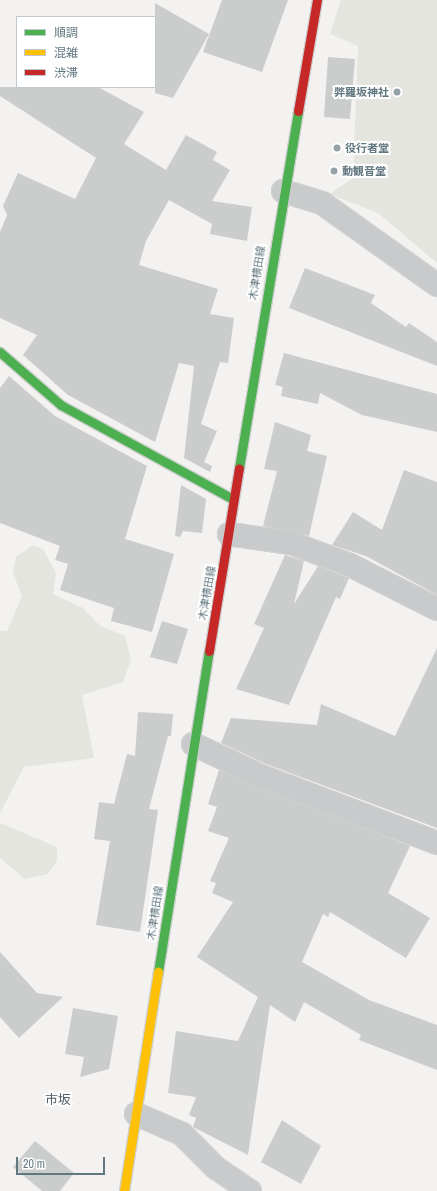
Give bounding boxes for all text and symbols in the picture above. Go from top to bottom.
legend [16,16,156,88]
text: 順調 [54,25,78,41]
text: 混雑 [54,45,78,61]
text: 渋滞 [54,65,78,81]
place label: 弊羅坂神社 [334,85,389,99]
marker: 弊羅坂神社 [392,87,402,97]
place label: 役行者堂 [345,141,389,155]
marker: 役行者堂 [332,143,342,153]
place label: 動観音堂 [342,164,386,178]
marker: 動観音堂 [329,166,339,176]
street label: 木津横田線 [246,245,268,301]
street label: 木津横田線 [196,565,218,621]
street label: 木津横田線 [144,885,166,941]
district label: 市坂 [45,1092,71,1108]
scale bar [18,1149,107,1175]
text: 20 m [23,1156,45,1172]

